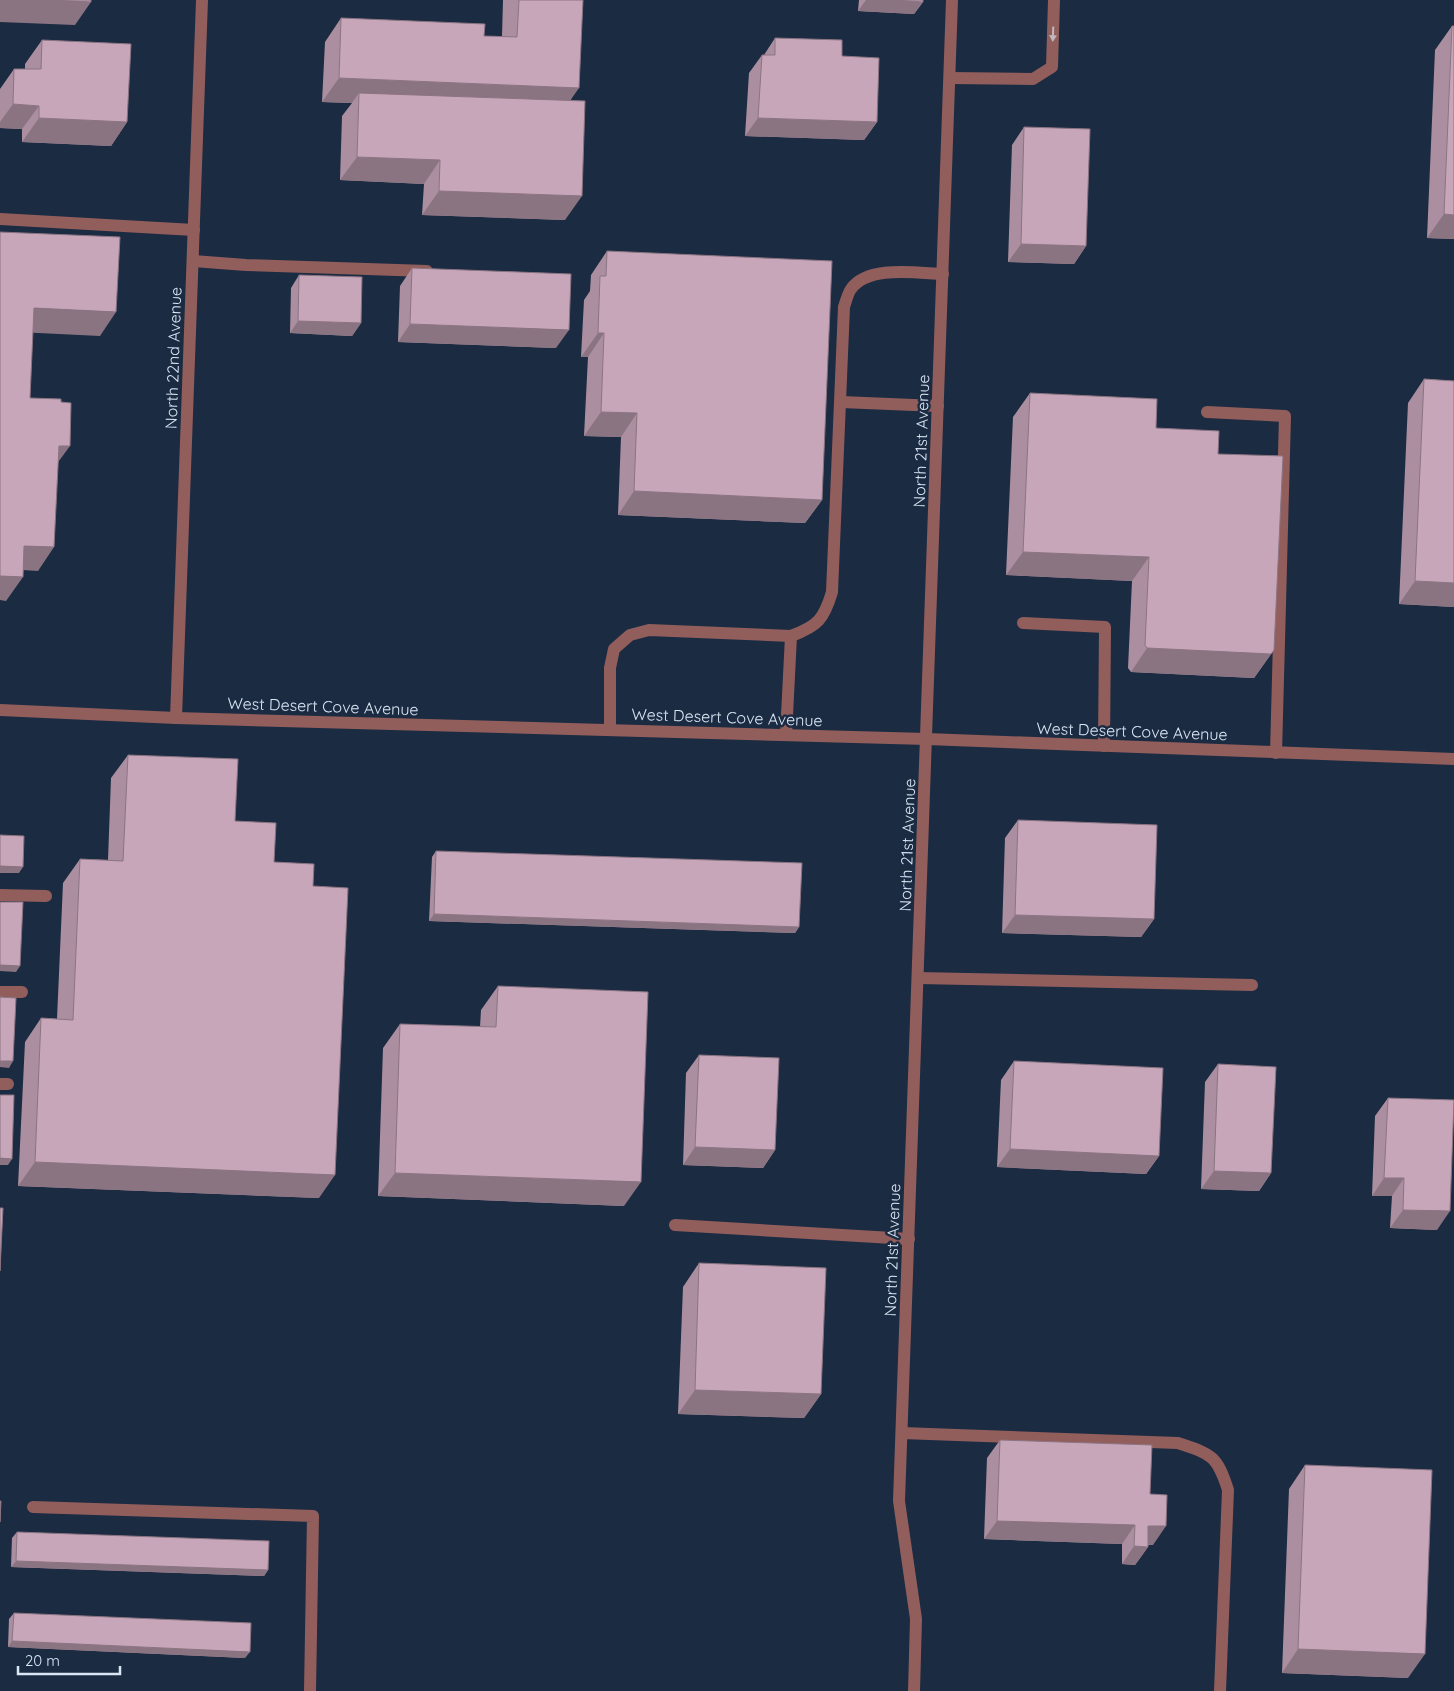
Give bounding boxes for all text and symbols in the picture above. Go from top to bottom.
one-way arrow [1048,26,1056,42]
street label: North 22nd Avenue [161,287,185,429]
street label: North 21st Avenue [909,374,933,508]
street label: West Desert Cove Avenue [227,693,419,719]
street label: West Desert Cove Avenue [631,704,823,730]
street label: West Desert Cove Avenue [1036,718,1228,744]
street label: North 21st Avenue [895,778,919,912]
street label: North 21st Avenue [880,1183,904,1317]
scale bar [18,1644,120,1676]
text: 20 m [25,1651,60,1670]

